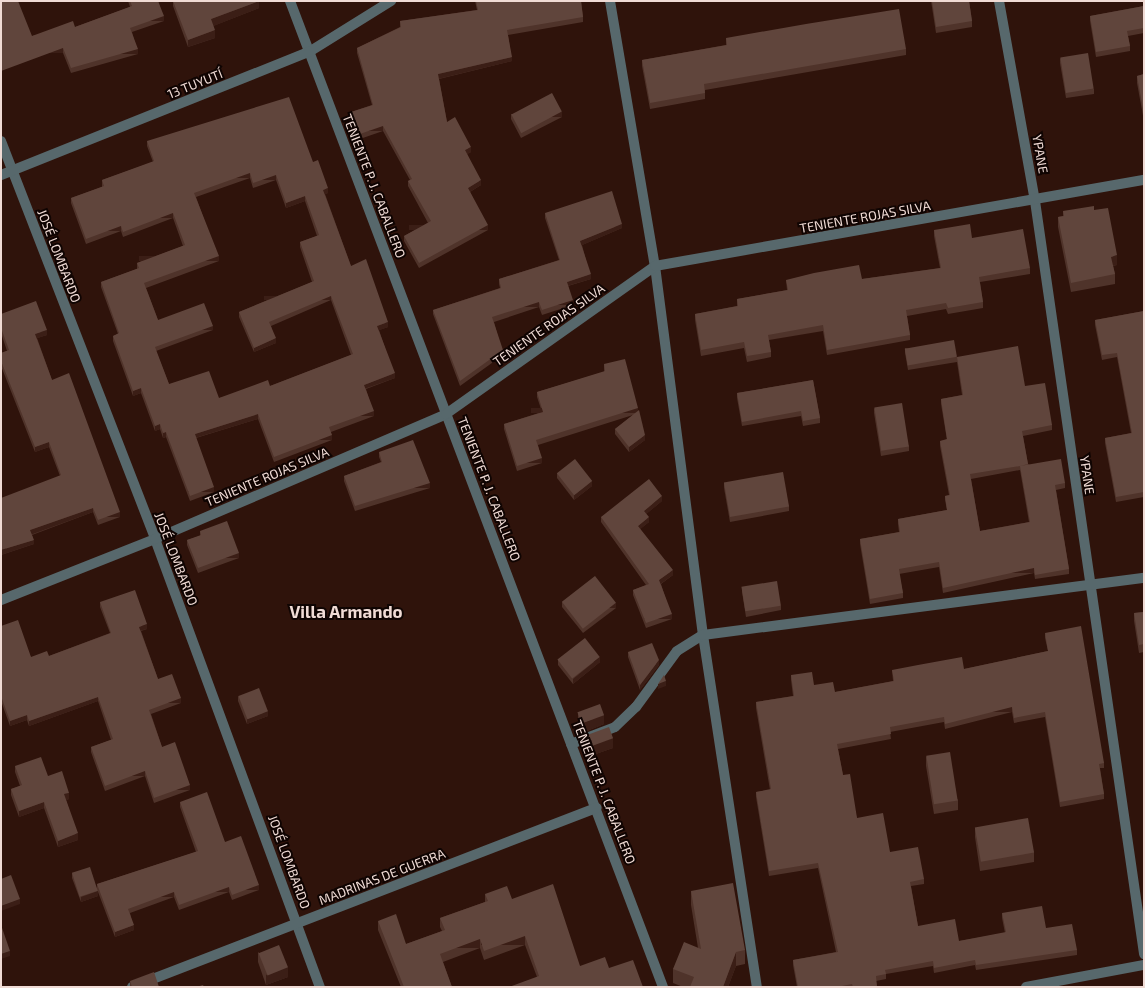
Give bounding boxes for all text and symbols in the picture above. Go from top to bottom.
street label: 13 TUYUTÍ [165,66,225,102]
street label: TENIENTE P. J. CABALLERO [339,112,409,260]
street label: YPANE [1029,133,1051,175]
street label: TENIENTE ROJAS SILVA [798,198,932,236]
street label: JOSÉ LOMBARDO [34,207,84,305]
street label: TENIENTE ROJAS SILVA [490,281,608,369]
street label: TENIENTE P. J. CABALLERO [454,415,524,563]
street label: TENIENTE ROJAS SILVA [203,444,331,510]
street label: YPANE [1077,455,1097,495]
street label: JOSÉ LOMBARDO [151,510,201,608]
district label: Villa Armando [289,602,403,622]
street label: TENIENTE P. J. CABALLERO [569,718,639,866]
street label: JOSÉ LOMBARDO [265,813,313,911]
street label: MADRINAS DE GUERRA [317,846,447,908]

